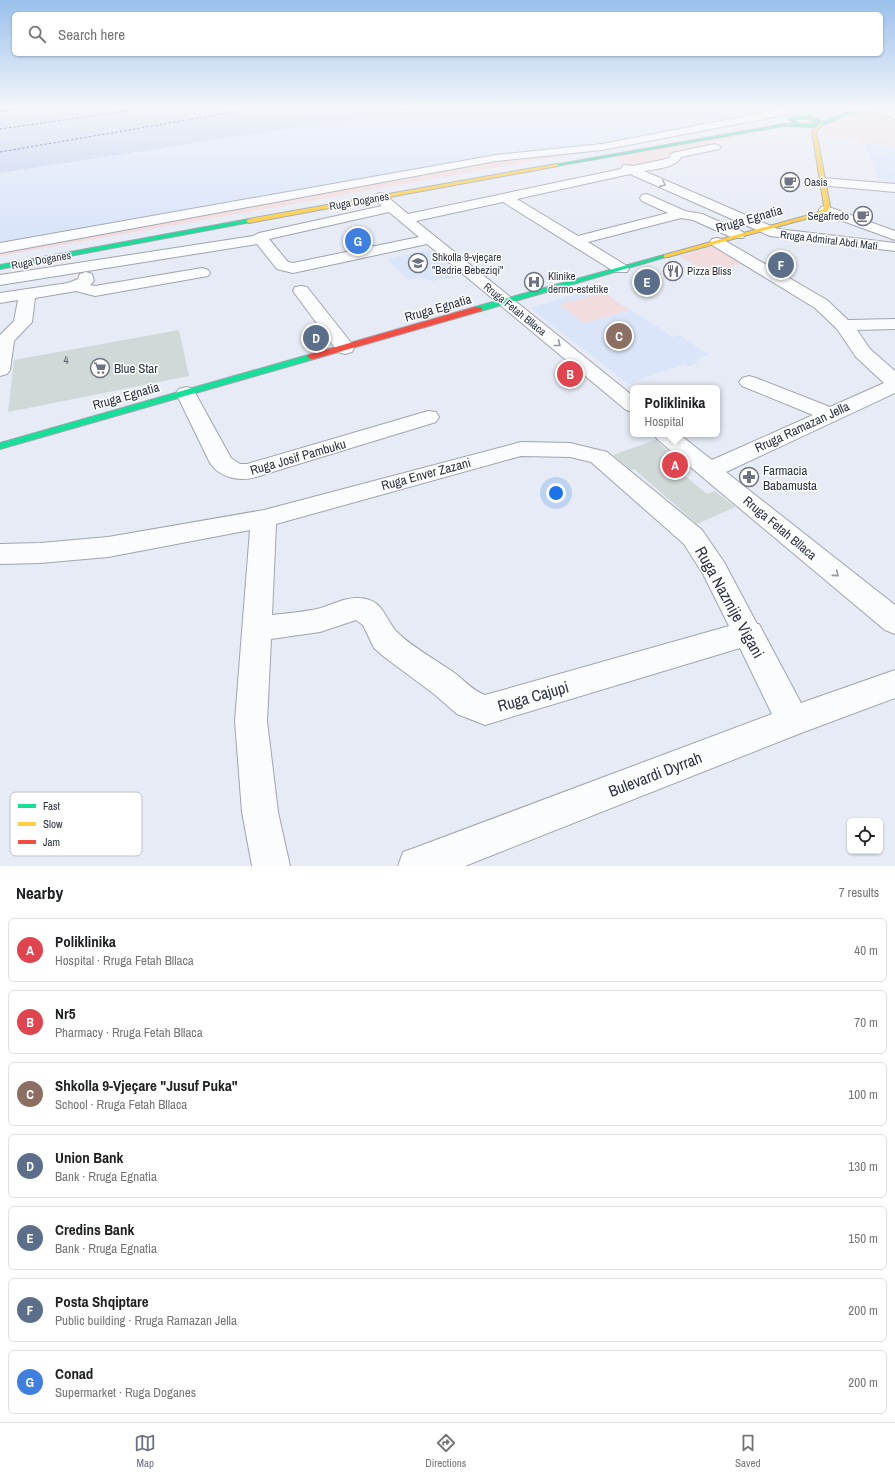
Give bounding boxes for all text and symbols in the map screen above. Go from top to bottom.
search box [12,12,883,56]
icon: search [26,23,48,45]
text: Search here [58,24,125,45]
cafe icon: Oasis [779,171,801,193]
place label: Oasis [804,175,828,189]
one-way arrow [658,179,666,187]
street label: Ruga Doganes [328,189,390,213]
street label: Rruga Egnatia [714,201,784,237]
cafe icon: Segafredo [852,205,874,227]
place label: Segafredo [807,209,849,223]
pin: G [345,226,371,256]
street label: Rruga Admiral Abdi Mati [779,227,879,253]
street label: Ruga Doganes [10,248,72,272]
place label: Shkolla 9-vjeçare "Bedrie Bebeziqi" [432,250,503,277]
pin: F [768,250,794,280]
school or university icon: Shkolla 9-vjeçare "Bedrie Bebeziqi" [407,252,429,274]
restaurant icon: Pizza Bliss [662,260,684,282]
place label: Pizza Bliss [687,264,732,278]
pin: E [634,267,660,297]
place label: Klinike dermo-estetike [548,269,608,296]
hospital icon: Klinike dermo-estetike [523,271,545,293]
street label: Rruga Fetah Bllaca [481,279,549,339]
street label: Rruga Egnatia [403,290,473,326]
pin: C [606,321,632,351]
pin: D [303,323,329,353]
one-way arrow [553,340,561,347]
house number: 4 [63,353,69,367]
supermarket icon: Blue Star [89,357,111,379]
pin: B [557,359,583,389]
place label: Blue Star [114,360,158,377]
street label: Rruga Egnatia [91,378,161,414]
popup [630,385,720,437]
text: Poliklinika [645,392,705,413]
street label: Rruga Ramazan Jella [752,398,852,456]
text: Hospital [645,413,684,430]
street label: Ruga Josif Pambuku [248,435,348,479]
pin: A [662,450,688,480]
street label: Ruga Enver Zazani [379,454,473,494]
place label: Farmacia Babamusta [763,462,817,494]
pharmacy icon: Farmacia Babamusta [738,466,760,488]
your location [546,483,566,503]
street label: Rruga Fetah Bllaca [740,492,820,564]
street label: Ruga Nazmije Vigani [690,542,770,662]
one-way arrow [832,570,839,577]
street label: Ruga Cajupi [495,675,571,717]
street label: Bulevardi Dyrrah [605,746,705,802]
legend [10,792,142,856]
text: Fast [43,799,61,813]
text: Slow [43,817,63,831]
map controls [847,818,883,854]
button: locate [847,818,883,854]
text: Jam [43,835,60,849]
text: Nearby [16,881,63,904]
text: 7 results [839,884,879,901]
text: Poliklinika [55,931,116,952]
text: A [26,942,34,959]
text: 40 m [854,942,878,959]
text: Hospital · Rruga Fetah Bllaca [55,952,194,969]
text: Nr5 [55,1003,76,1024]
text: B [26,1014,34,1031]
text: 70 m [854,1014,878,1031]
text: Pharmacy · Rruga Fetah Bllaca [55,1024,203,1041]
text: Shkolla 9-Vjeçare "Jusuf Puka" [55,1075,238,1096]
text: C [26,1086,34,1103]
text: 100 m [848,1086,878,1103]
text: School · Rruga Fetah Bllaca [55,1096,187,1113]
text: Union Bank [55,1147,123,1168]
text: D [26,1158,34,1175]
text: 130 m [848,1158,878,1175]
text: Bank · Rruga Egnatia [55,1168,157,1185]
text: Credins Bank [55,1219,134,1240]
text: E [26,1230,34,1247]
text: 150 m [848,1230,878,1247]
text: Bank · Rruga Egnatia [55,1240,157,1257]
text: Posta Shqiptare [55,1291,149,1312]
text: F [27,1302,33,1319]
text: 200 m [848,1302,878,1319]
text: Public building · Rruga Ramazan Jella [55,1312,237,1329]
text: Conad [55,1363,93,1384]
text: G [26,1374,34,1391]
text: 200 m [848,1374,878,1391]
text: Supermarket · Ruga Doganes [55,1384,196,1401]
tab: Map [134,1432,156,1470]
tab: Directions [425,1432,466,1470]
tab: Saved [735,1432,761,1470]

